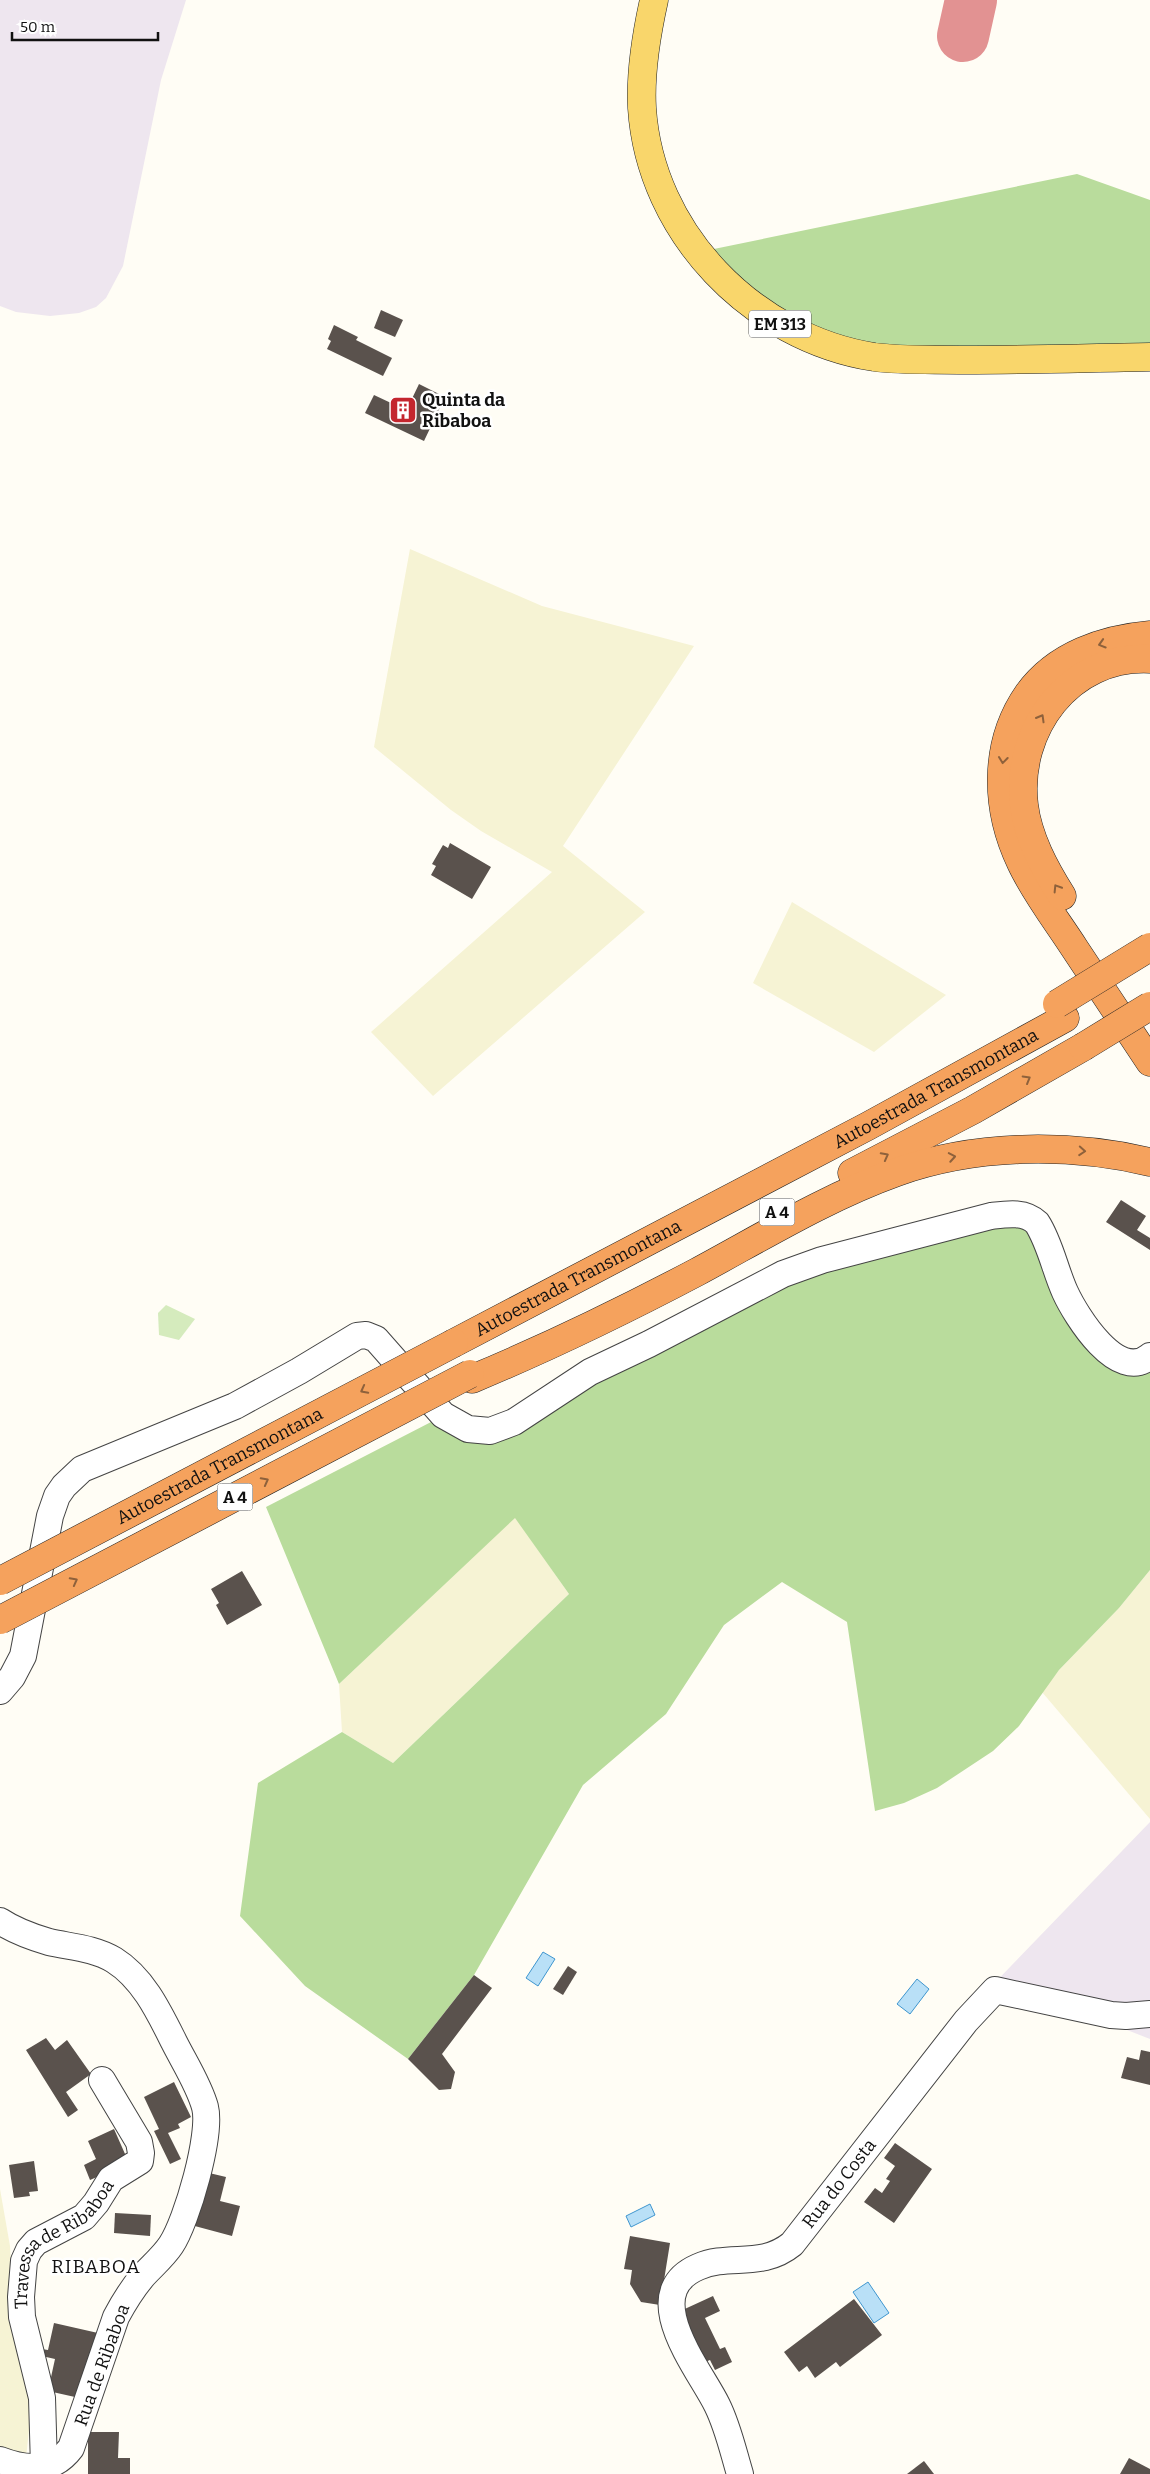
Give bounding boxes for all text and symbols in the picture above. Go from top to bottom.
scale bar [12,10,159,42]
text: 50 m [20,18,56,36]
road number: EM 313 [749,310,811,338]
place label: Quinta da Ribaboa [422,389,505,432]
building icon: Quinta da Ribaboa [388,395,418,425]
one-way arrow [1098,638,1107,648]
one-way arrow [1035,714,1045,723]
one-way arrow [998,756,1009,764]
one-way arrow [1053,884,1063,893]
street label: Autoestrada Transmontana [830,1024,1042,1153]
one-way arrow [1022,1075,1031,1085]
one-way arrow [1078,1146,1086,1157]
one-way arrow [879,1152,888,1162]
one-way arrow [948,1153,956,1163]
road number: A 4 [760,1198,794,1226]
street label: Autoestrada Transmontana [471,1215,685,1341]
one-way arrow [360,1384,369,1394]
street label: Autoestrada Transmontana [113,1403,327,1529]
one-way arrow [259,1477,268,1487]
road number: A 4 [218,1484,252,1510]
one-way arrow [69,1577,78,1587]
street label: Rua do Costa [797,2135,881,2233]
street label: Travessa de Ribaboa [10,2175,119,2309]
district label: RIBABOA [51,2255,141,2278]
street label: Rua de Ribaboa [70,2301,134,2429]

